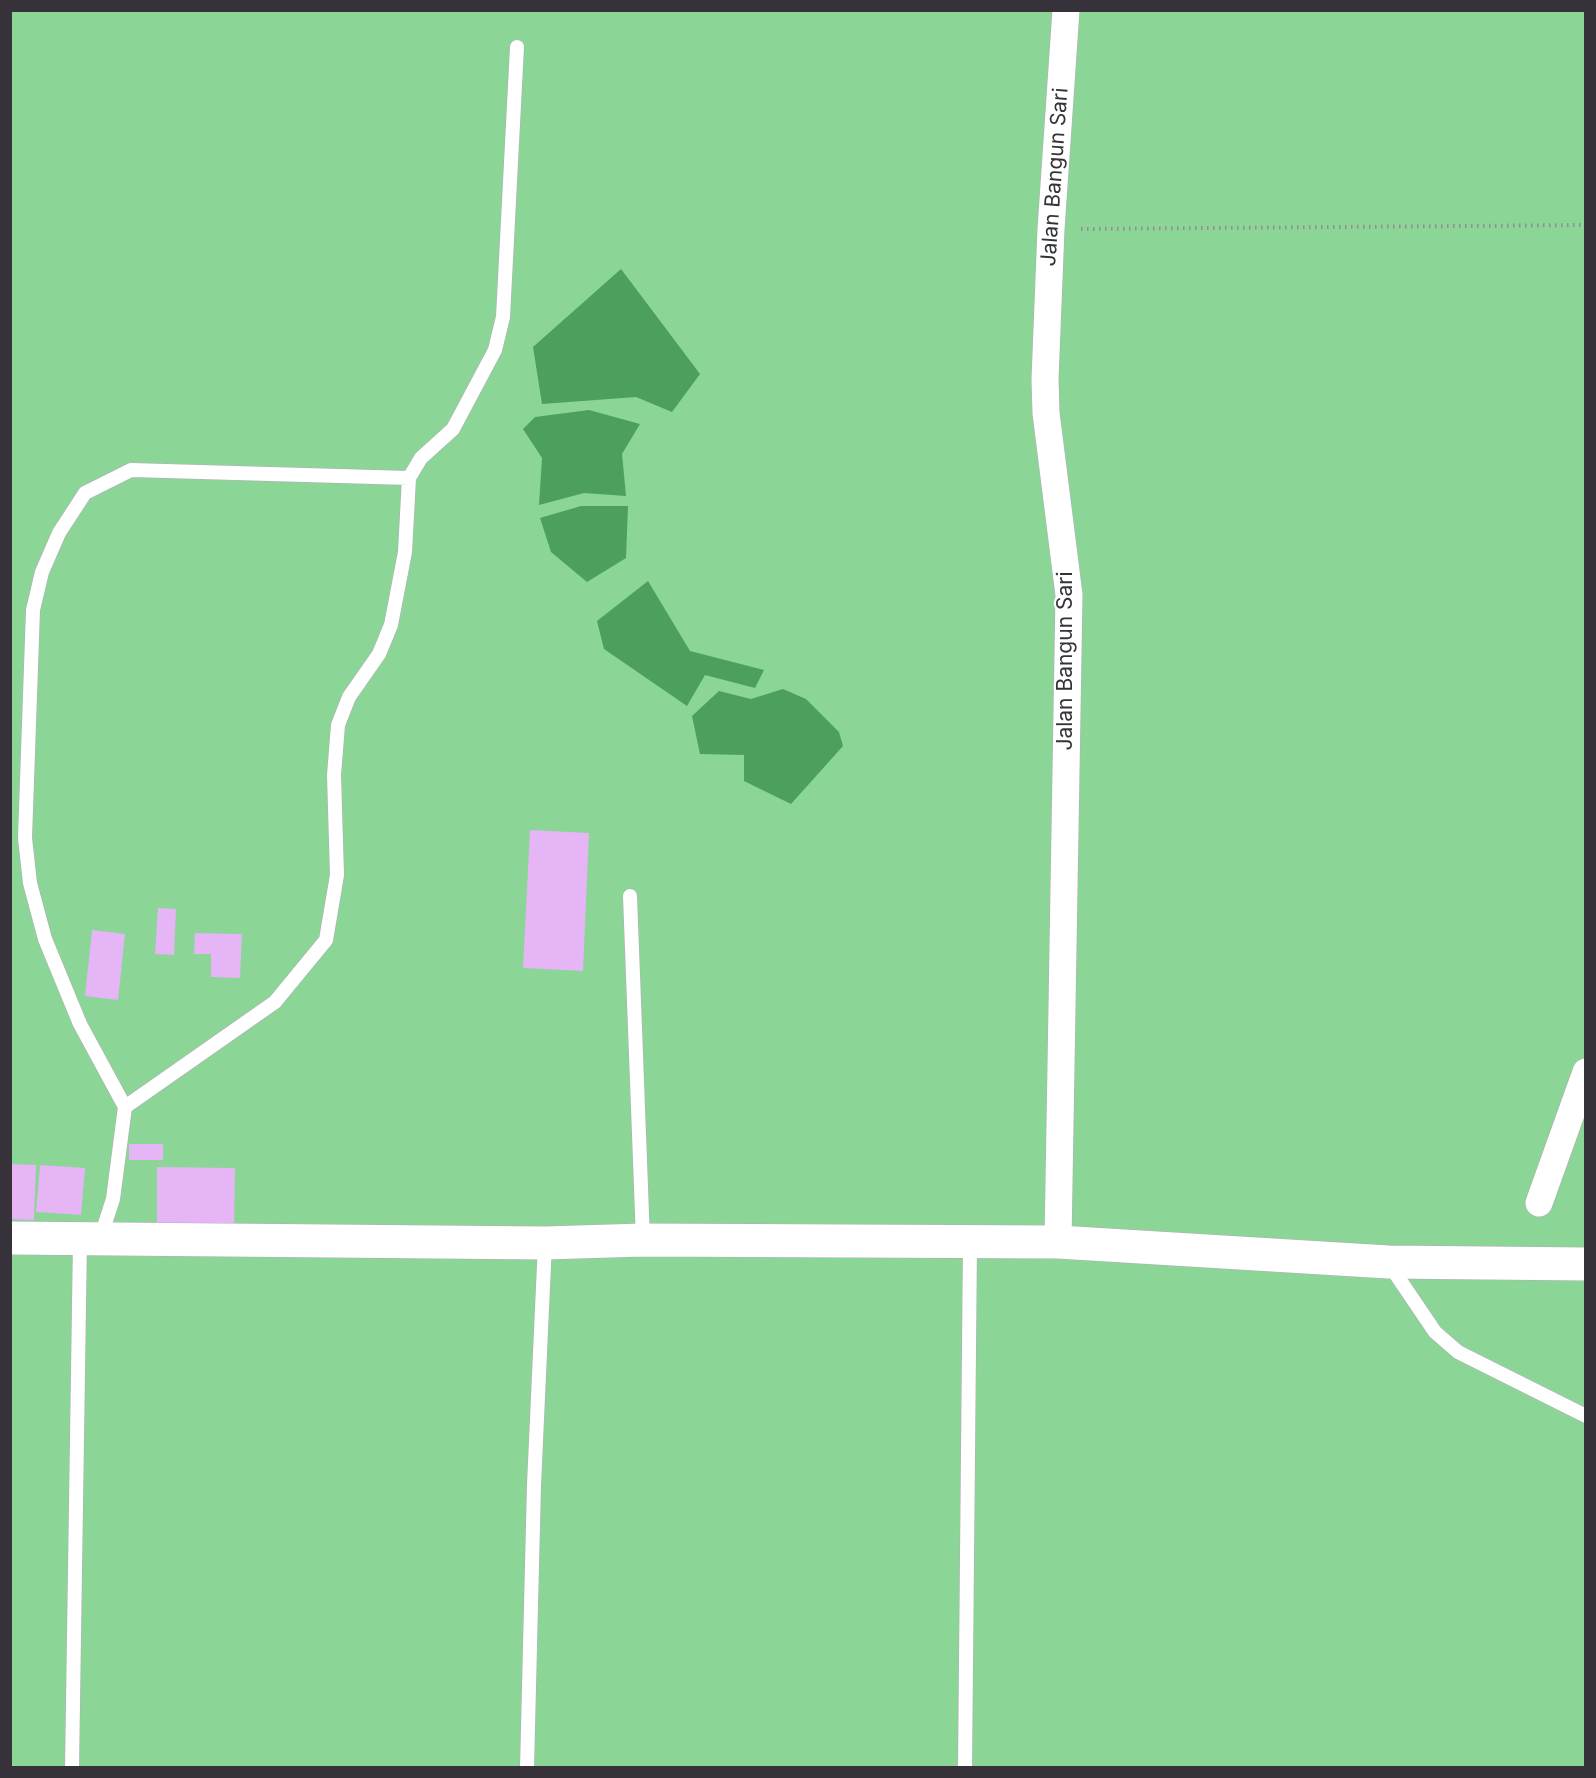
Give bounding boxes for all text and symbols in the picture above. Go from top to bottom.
street label: Jalan Bangun Sari [1036,87,1074,267]
street label: Jalan Bangun Sari [1053,571,1079,751]

